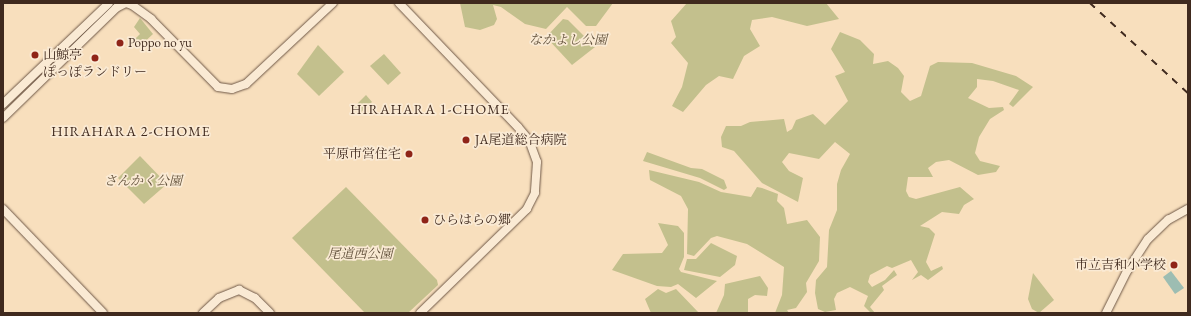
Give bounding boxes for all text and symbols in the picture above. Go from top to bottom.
park label: なかよし公園 [529,32,607,48]
place label: Poppo no yu [128,35,192,51]
marker: Poppo no yu [115,38,125,48]
place label: 山鯨亭 [43,47,82,63]
marker: 山鯨亭 [30,50,40,60]
marker: ぽっぽランドリー [90,53,100,63]
place label: ぽっぽランドリー [43,64,147,80]
district label: HIRAHARA 1-CHOME [350,101,510,117]
district label: HIRAHARA 2-CHOME [51,123,211,139]
place label: JA尾道総合病院 [475,132,566,148]
marker: JA尾道総合病院 [460,134,472,146]
place label: 平原市営住宅 [323,146,401,162]
marker: 平原市営住宅 [404,149,414,159]
park label: さんかく公園 [104,173,182,189]
place label: ひらはらの郷 [433,212,511,228]
marker: ひらはらの郷 [420,215,430,225]
park label: 尾道西公園 [328,246,392,262]
place label: 市立吉和小学校 [1075,257,1166,273]
marker: 市立吉和小学校 [1169,260,1179,270]

